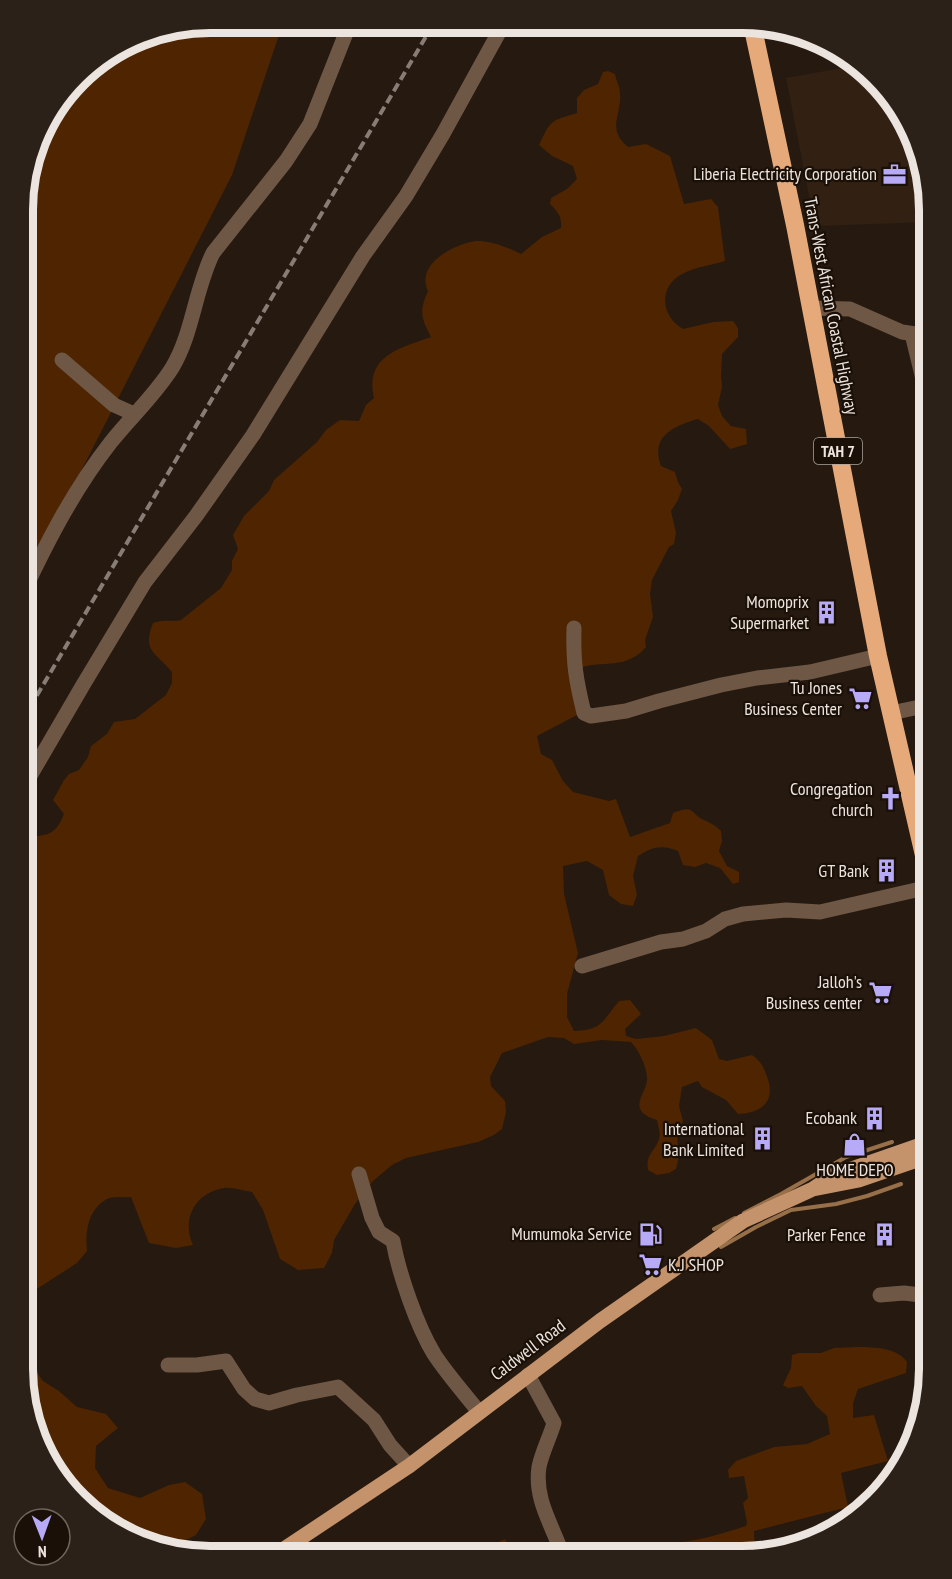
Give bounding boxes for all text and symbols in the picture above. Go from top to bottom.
office icon: Liberia Electricity Corporation [882,161,908,187]
place label: Liberia Electricity Corporation [693,162,877,185]
street label: Trans-West African Coastal Highway [799,195,864,417]
road number: TAH 7 [814,438,862,464]
place label: Momoprix Supermarket [730,590,810,634]
building icon: Momoprix Supermarket [814,599,840,625]
place label: Tu Jones Business Center [744,676,842,720]
supermarket icon: Tu Jones Business Center [847,685,873,711]
place label: Congregation church [790,777,873,821]
church icon: Congregation church [878,786,904,812]
building icon: GT Bank [874,858,900,884]
place label: GT Bank [818,859,869,882]
place label: Jalloh's Business center [766,970,862,1014]
supermarket icon: Jalloh's Business center [867,979,893,1005]
building icon: Ecobank [862,1105,888,1131]
place label: Ecobank [806,1106,857,1129]
place label: International Bank Limited [663,1117,745,1161]
building icon: International Bank Limited [749,1126,775,1152]
shop icon: HOME DEPO [842,1131,868,1157]
place label: HOME DEPO [816,1158,894,1181]
fuel station icon: Mumumoka Service [637,1221,663,1247]
place label: Mumumoka Service [511,1222,632,1245]
building icon: Parker Fence [871,1222,897,1248]
place label: Parker Fence [787,1223,866,1246]
supermarket icon: K.J SHOP [637,1252,663,1278]
place label: K.J SHOP [668,1253,724,1276]
street label: Caldwell Road [486,1314,570,1385]
north arrow [12,1507,72,1567]
text: N [38,1542,47,1562]

